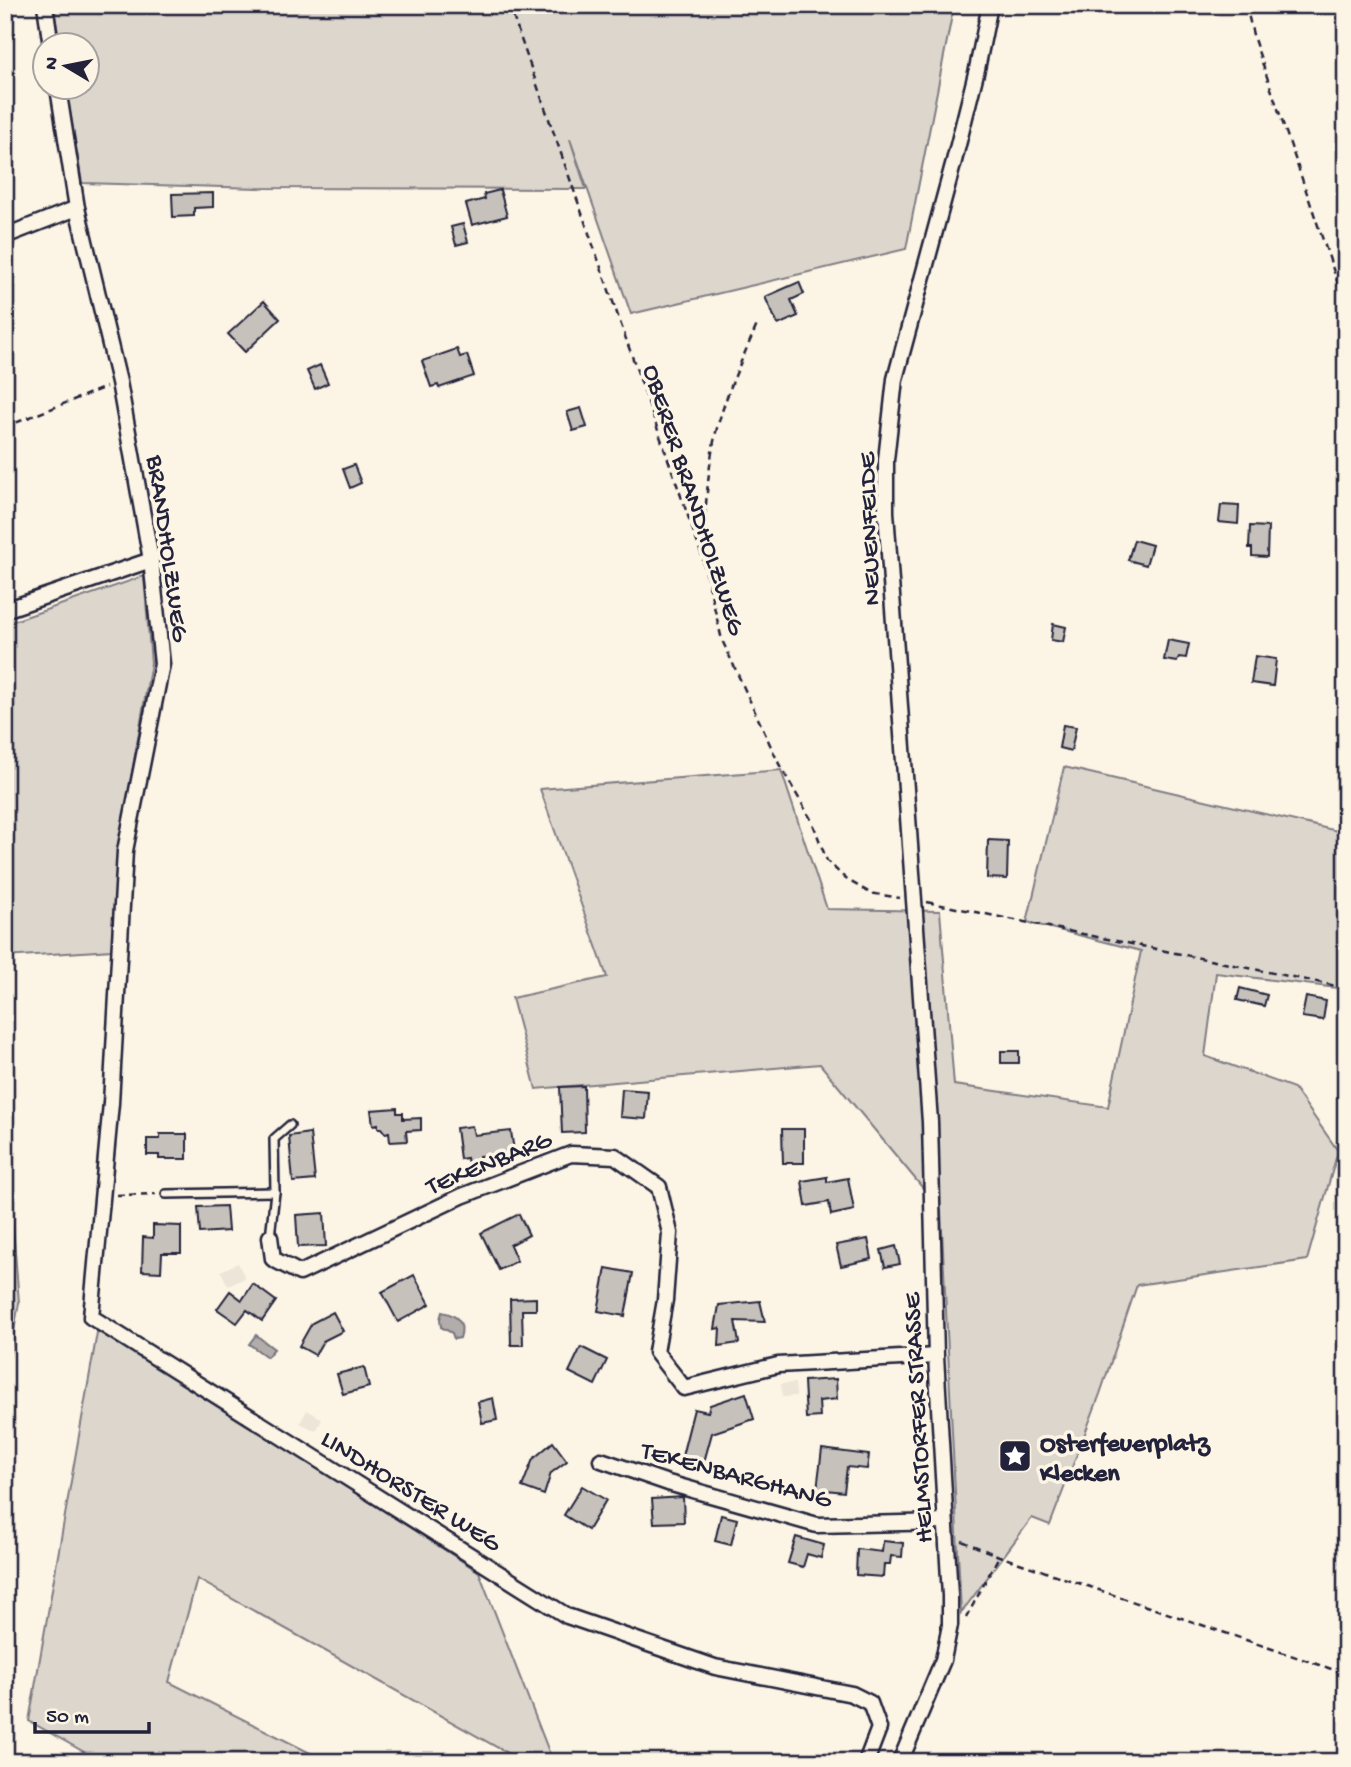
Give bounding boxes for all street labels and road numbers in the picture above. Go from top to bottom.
street label: OBERER BRANDHOLZWEG [633,361,751,641]
street label: NEUENFELDE [853,451,890,606]
street label: BRANDHOLZWEG [137,453,194,645]
street label: TEKENBARG [421,1125,558,1205]
street label: HELMSTORFER STRASSE [898,1291,943,1544]
street label: LINDHORSTER WEG [314,1425,507,1562]
street label: TEKENBARGHANG [635,1437,836,1518]

